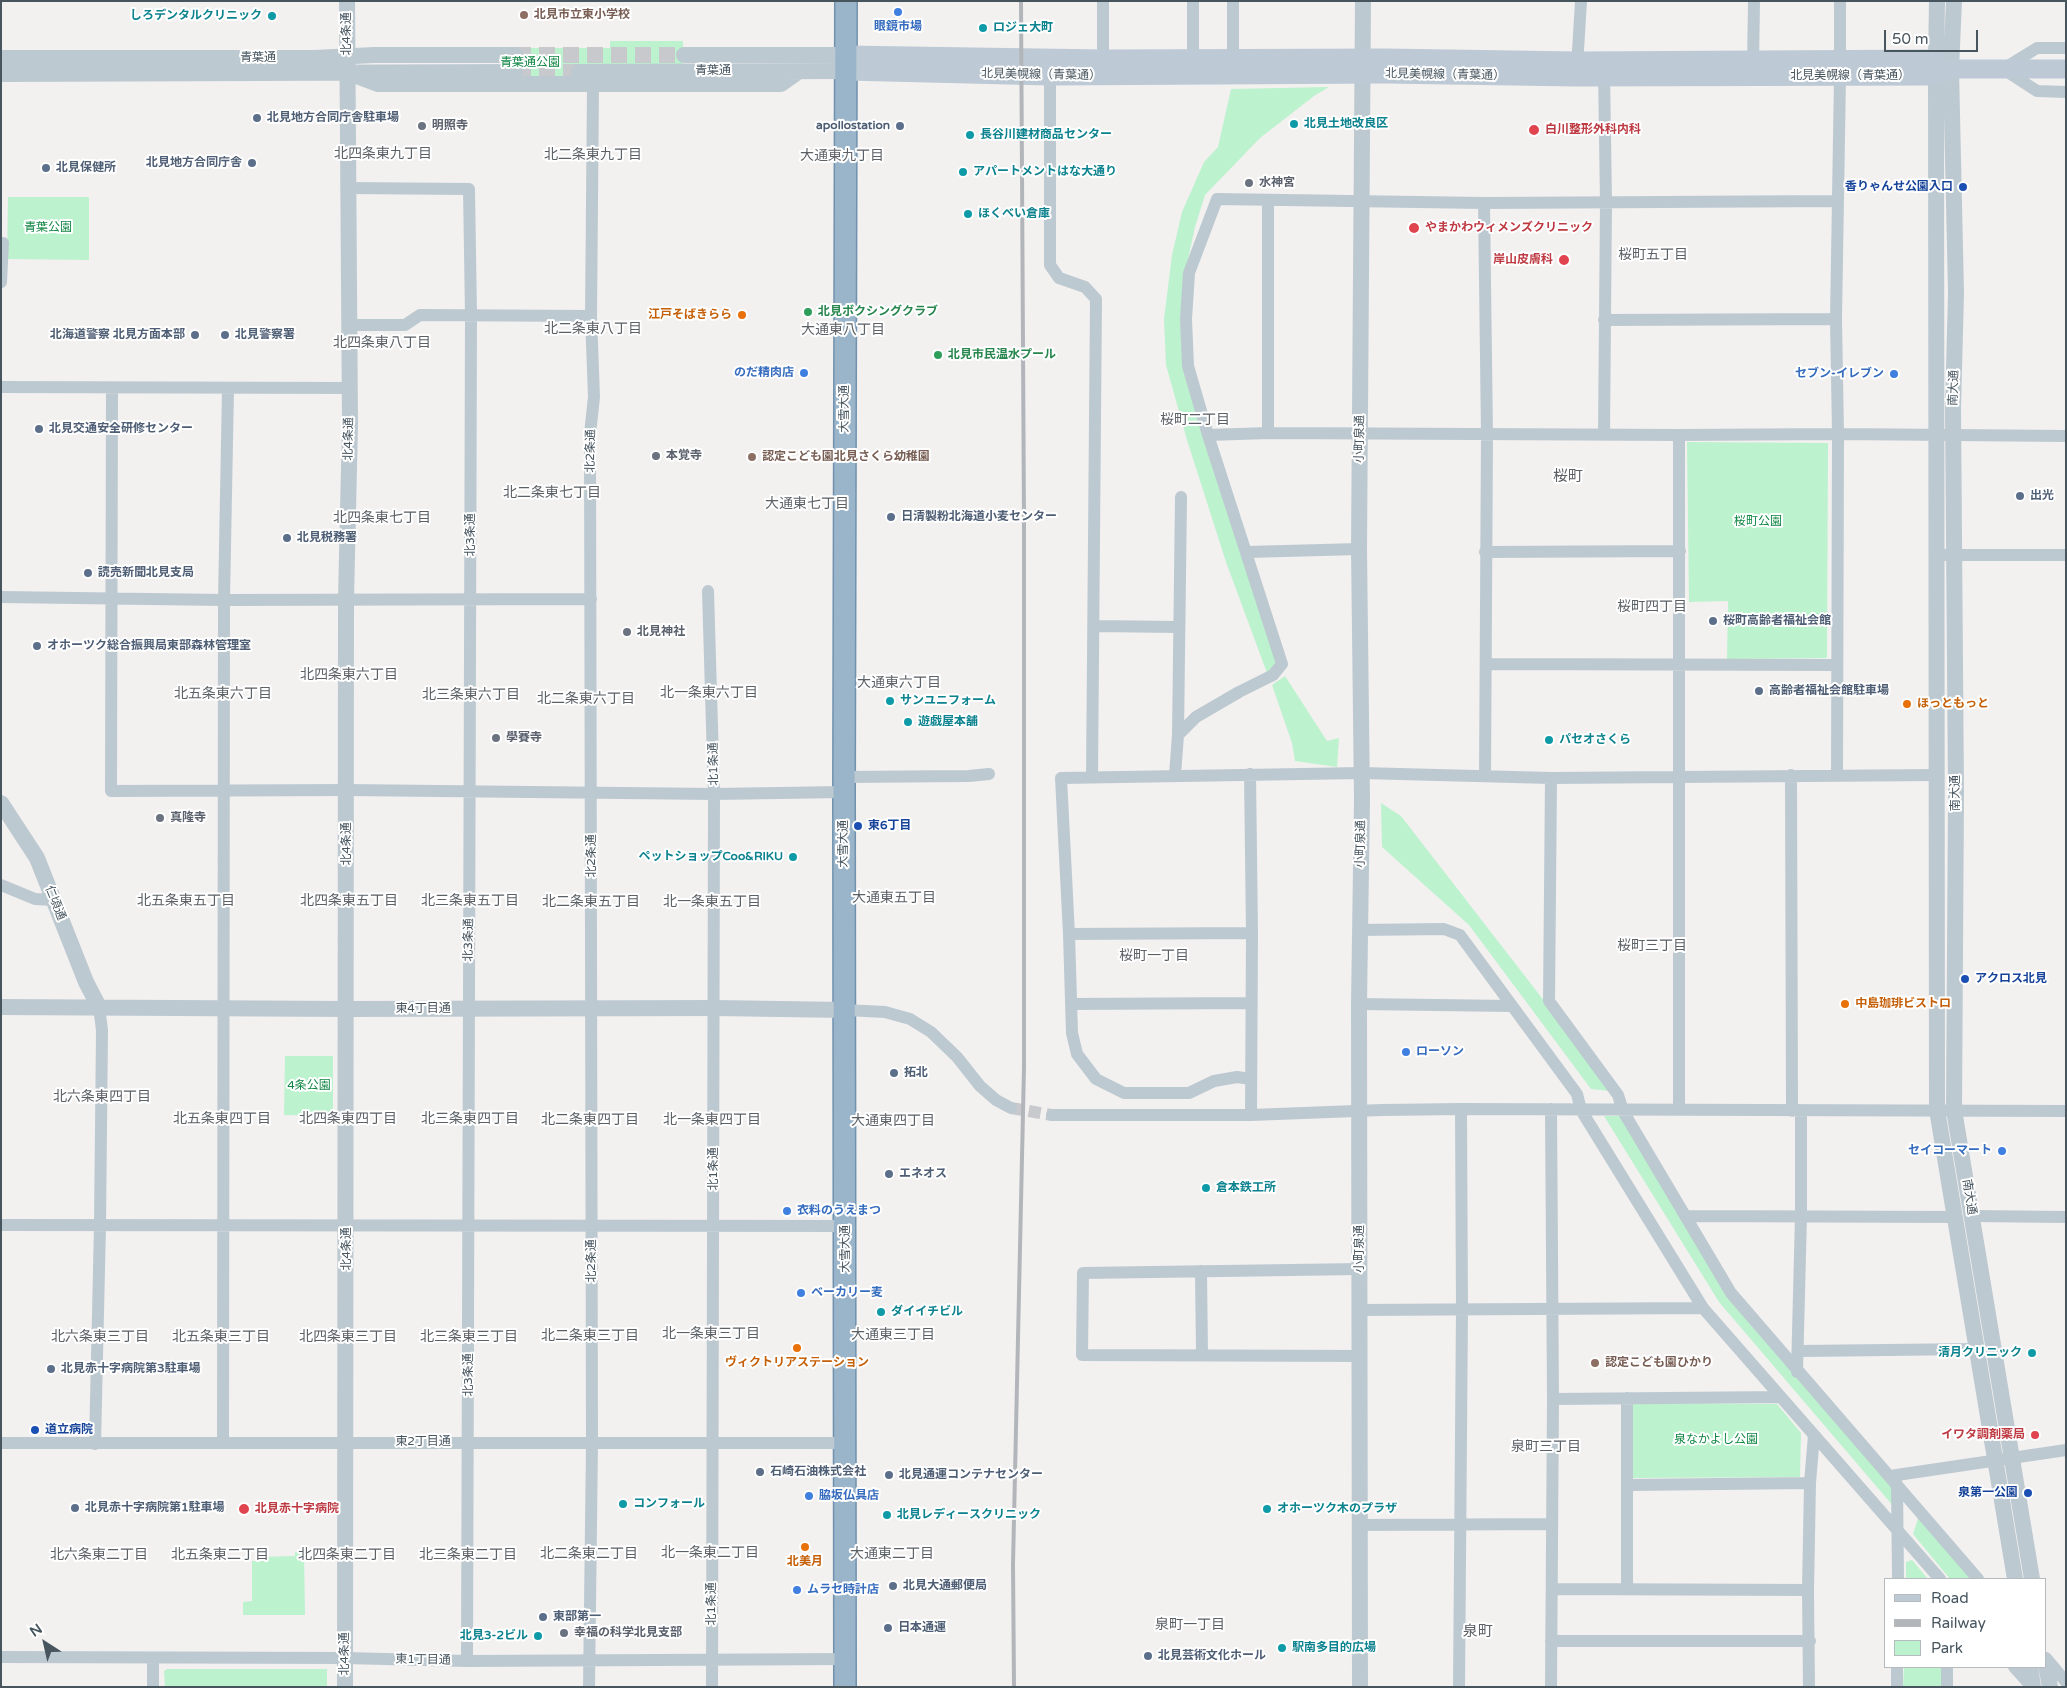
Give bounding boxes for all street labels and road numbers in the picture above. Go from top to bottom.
street label: 北4条通 [340,12,354,56]
street label: 青葉通 [240,51,276,65]
street label: 青葉通 [695,64,731,78]
street label: 北見美幌線（青葉通） [981,67,1101,83]
street label: 北見美幌線（青葉通） [1385,67,1505,83]
street label: 北見美幌線（青葉通） [1790,69,1910,83]
street label: 南大通 [1946,370,1962,406]
street label: 大雪大通 [838,385,852,433]
street label: 小町泉通 [1352,415,1368,463]
street label: 北4条通 [341,417,357,461]
street label: 北2条通 [583,429,599,473]
street label: 北3条通 [464,513,478,557]
street label: 北1条通 [706,742,722,786]
street label: 南大通 [1949,775,1963,811]
street label: 大雪大通 [837,820,851,868]
street label: 小町泉通 [1353,820,1369,868]
street label: 北4条通 [340,822,354,866]
street label: 北2条通 [585,834,599,878]
street label: 仁頃通 [42,884,68,922]
street label: 北3条通 [461,918,477,962]
street label: 東4丁目通 [395,1002,451,1016]
street label: 北1条通 [707,1147,721,1191]
street label: 南大通 [1959,1178,1979,1216]
street label: 大雪大通 [839,1225,853,1273]
street label: 小町泉通 [1353,1225,1367,1273]
street label: 北4条通 [340,1227,354,1271]
street label: 北2条通 [585,1239,599,1283]
street label: 北3条通 [462,1353,476,1397]
street label: 東2丁目通 [395,1435,451,1449]
street label: 北1条通 [705,1582,719,1626]
street label: 北4条通 [338,1632,352,1676]
street label: 東1丁目通 [395,1652,451,1668]

